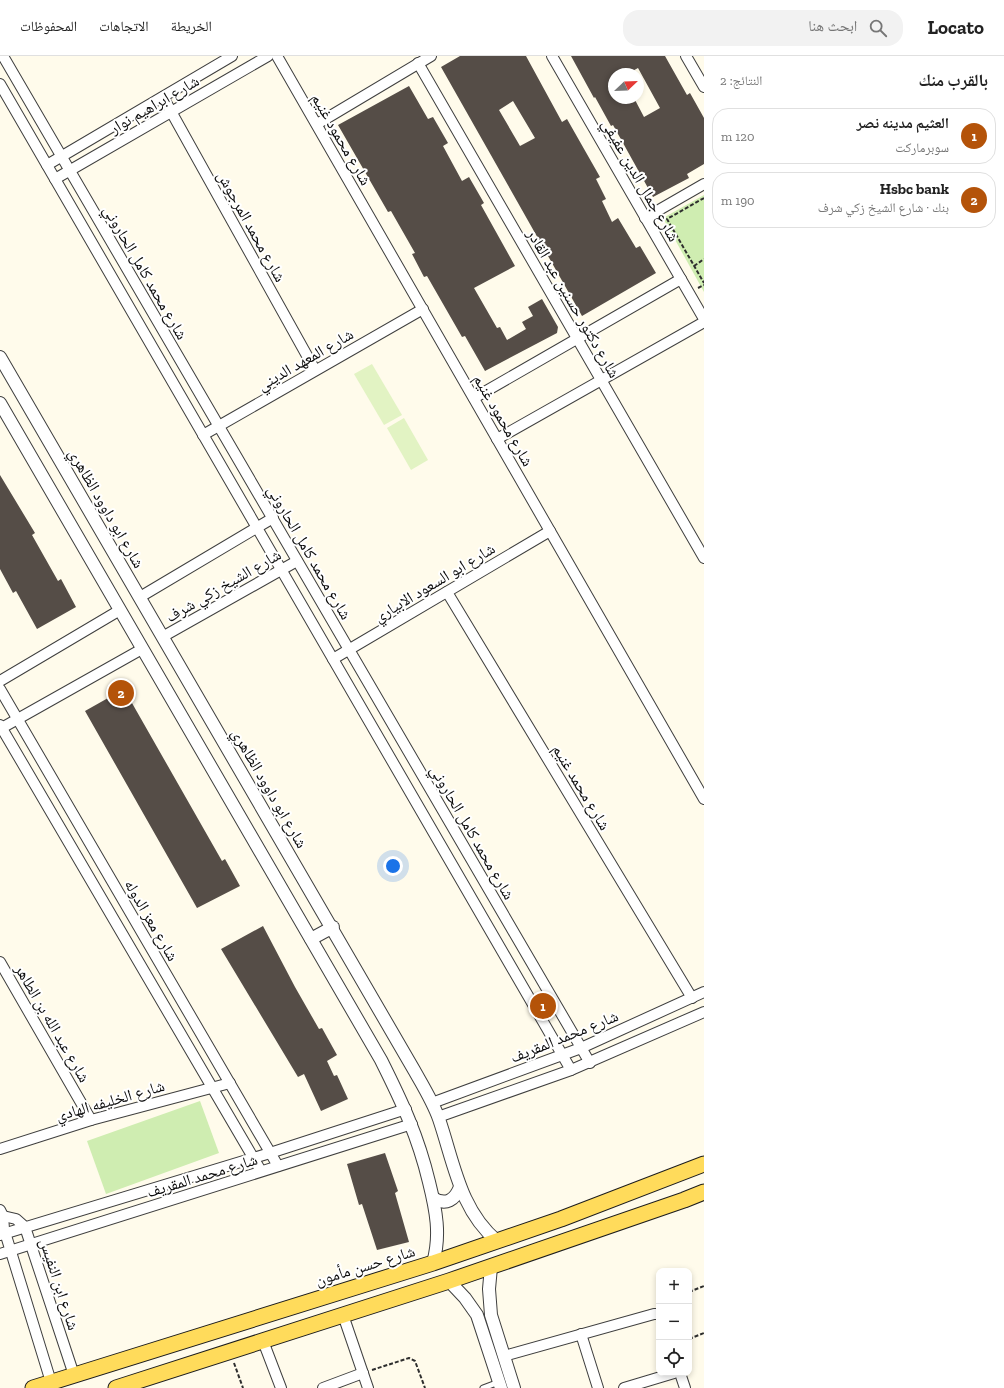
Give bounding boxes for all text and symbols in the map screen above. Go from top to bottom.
search box [623,10,903,46]
text: Locato [927,16,984,39]
text: ابحث هنا [808,17,857,35]
icon: search [867,17,889,39]
text: المحفوظات [20,18,77,35]
text: الاتجاهات [99,18,149,35]
text: الخريطة [171,18,212,35]
north arrow [608,68,644,104]
text: بالقرب منك [918,70,988,90]
street label: شارع ابراهيم نوار [105,71,203,139]
text: النتائج: 2 [720,73,762,88]
street label: شارع محمود غنيم [307,90,376,189]
text: العثيم مدينه نصر [856,114,949,132]
street label: شارع جمال الدين عفيفي [595,116,683,247]
text: 120 m [721,129,754,144]
text: 1 [971,129,977,144]
text: سوبرماركت [895,140,949,155]
street label: شارع محمد المرجوش [212,167,290,286]
text: Hsbc bank [880,180,949,198]
text: 190 m [721,193,755,208]
text: 2 [971,193,978,208]
text: بنك · شارع الشيخ زكي شرف [818,200,949,215]
street label: شارع محمد كامل الحاروني [97,202,192,344]
street label: شارع دكتور حسنين عبد القادر [522,225,624,382]
street label: شارع المعهد الديني [254,324,358,397]
street label: شارع محمود غنيم [469,371,538,470]
street label: شارع ابو داوود الظاهري [62,445,149,573]
street label: شارع محمد كامل الحاروني [261,482,356,624]
street label: شارع ابو السعود الابياري [370,539,500,629]
street label: شارع الشيخ زكي شرف [162,545,286,629]
pin: 2 [108,678,134,708]
street label: شارع ابو داوود الظاهري [225,725,312,853]
street label: شارع محمد غنيم [548,741,615,834]
street label: شارع محمد كامل الحاروني [424,762,519,904]
your location [383,856,403,876]
street label: شارع معز الدوله [120,876,183,965]
street label: شارع عبد الله بن الطاهر [10,960,94,1086]
pin: 1 [530,991,556,1021]
street label: شارع محمد المقريف [507,1006,621,1068]
street label: شارع الخليفه الهادي [53,1076,168,1128]
street label: شارع محمد المقريف [144,1150,260,1202]
street label: شارع ابن النفيس [35,1236,83,1333]
street label: شارع حسن مأمون [313,1241,418,1291]
map controls [656,1268,692,1376]
button: + [656,1268,692,1304]
button: − [656,1304,692,1340]
button: locate [656,1340,692,1376]

